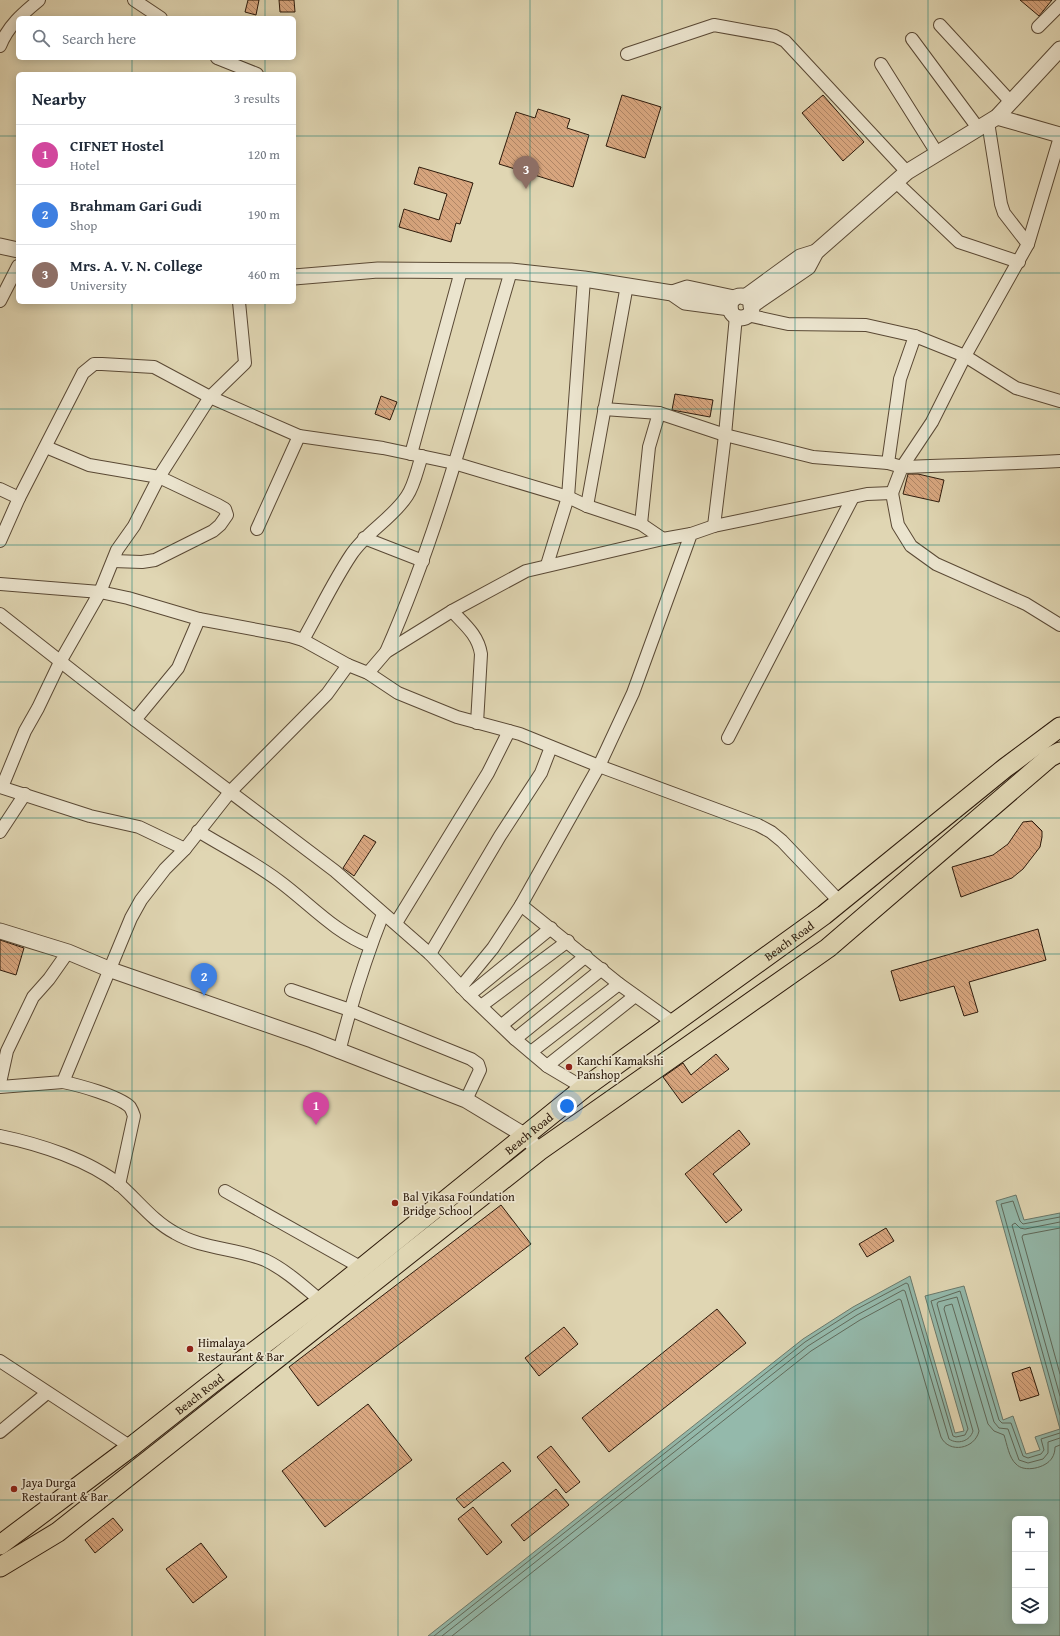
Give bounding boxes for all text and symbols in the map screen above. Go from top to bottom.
search box [16,16,296,60]
icon: search [30,27,52,49]
text: Search here [62,28,136,49]
text: Nearby [32,86,86,111]
text: 3 results [234,89,280,108]
text: CIFNET Hostel [70,135,164,156]
text: 1 [42,145,48,164]
text: 120 m [248,145,280,164]
text: Hotel [70,156,100,175]
pin: 3 [513,156,539,189]
text: Brahmam Gari Gudi [70,195,202,216]
text: 2 [42,205,48,224]
text: 190 m [248,205,280,224]
text: Shop [70,216,97,235]
text: Mrs. A. V. N. College [70,255,203,276]
text: 3 [42,265,48,284]
text: 460 m [248,265,280,284]
text: University [70,276,127,295]
street label: Beach Road [760,916,818,964]
pin: 2 [191,963,217,996]
place label: Kanchi Kamakshi Panshop [577,1052,664,1083]
marker: Kanchi Kamakshi Panshop [564,1062,574,1072]
pin: 1 [303,1092,329,1125]
your location [557,1096,577,1116]
street label: Beach Road [501,1108,557,1158]
place label: Bal Vikasa Foundation Bridge School [403,1188,515,1219]
marker: Bal Vikasa Foundation Bridge School [390,1198,400,1208]
place label: Himalaya Restaurant & Bar [198,1334,284,1365]
marker: Himalaya Restaurant & Bar [185,1344,195,1354]
street label: Beach Road [171,1369,227,1418]
place label: Jaya Durga Restaurant & Bar [20,1474,108,1505]
marker: Jaya Durga Restaurant & Bar [9,1484,19,1494]
map controls [1012,1516,1048,1624]
button: + [1012,1516,1048,1552]
button: − [1012,1552,1048,1588]
button: layers [1012,1588,1048,1624]

